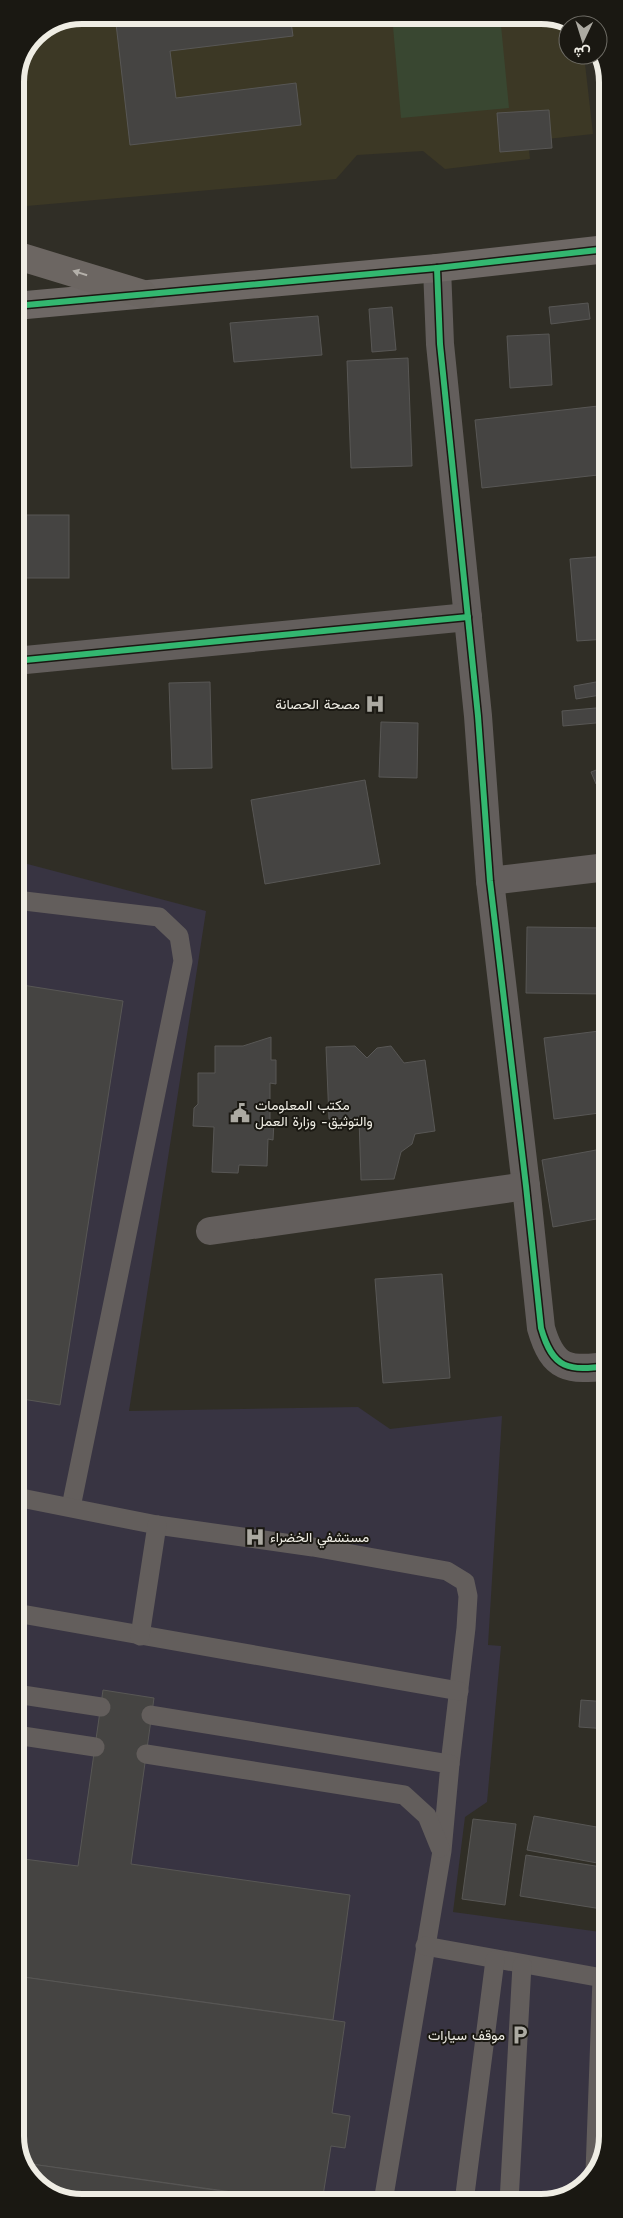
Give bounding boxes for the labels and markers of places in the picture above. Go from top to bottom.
hospital icon: مصحة الحصانة [364,693,386,715]
place label: مصحة الحصانة [275,696,360,712]
place label: مكتب المعلومات والتوثيق- وزارة العمل [255,1097,373,1130]
public building icon: مكتب المعلومات والتوثيق- وزارة العمل [229,1102,251,1124]
hospital icon: مستشفي الخضراء [244,1526,266,1548]
place label: مستشفي الخضراء [270,1529,369,1549]
parking icon: موقف سيارات [509,2024,531,2046]
place label: موقف سيارات [428,2027,505,2044]

